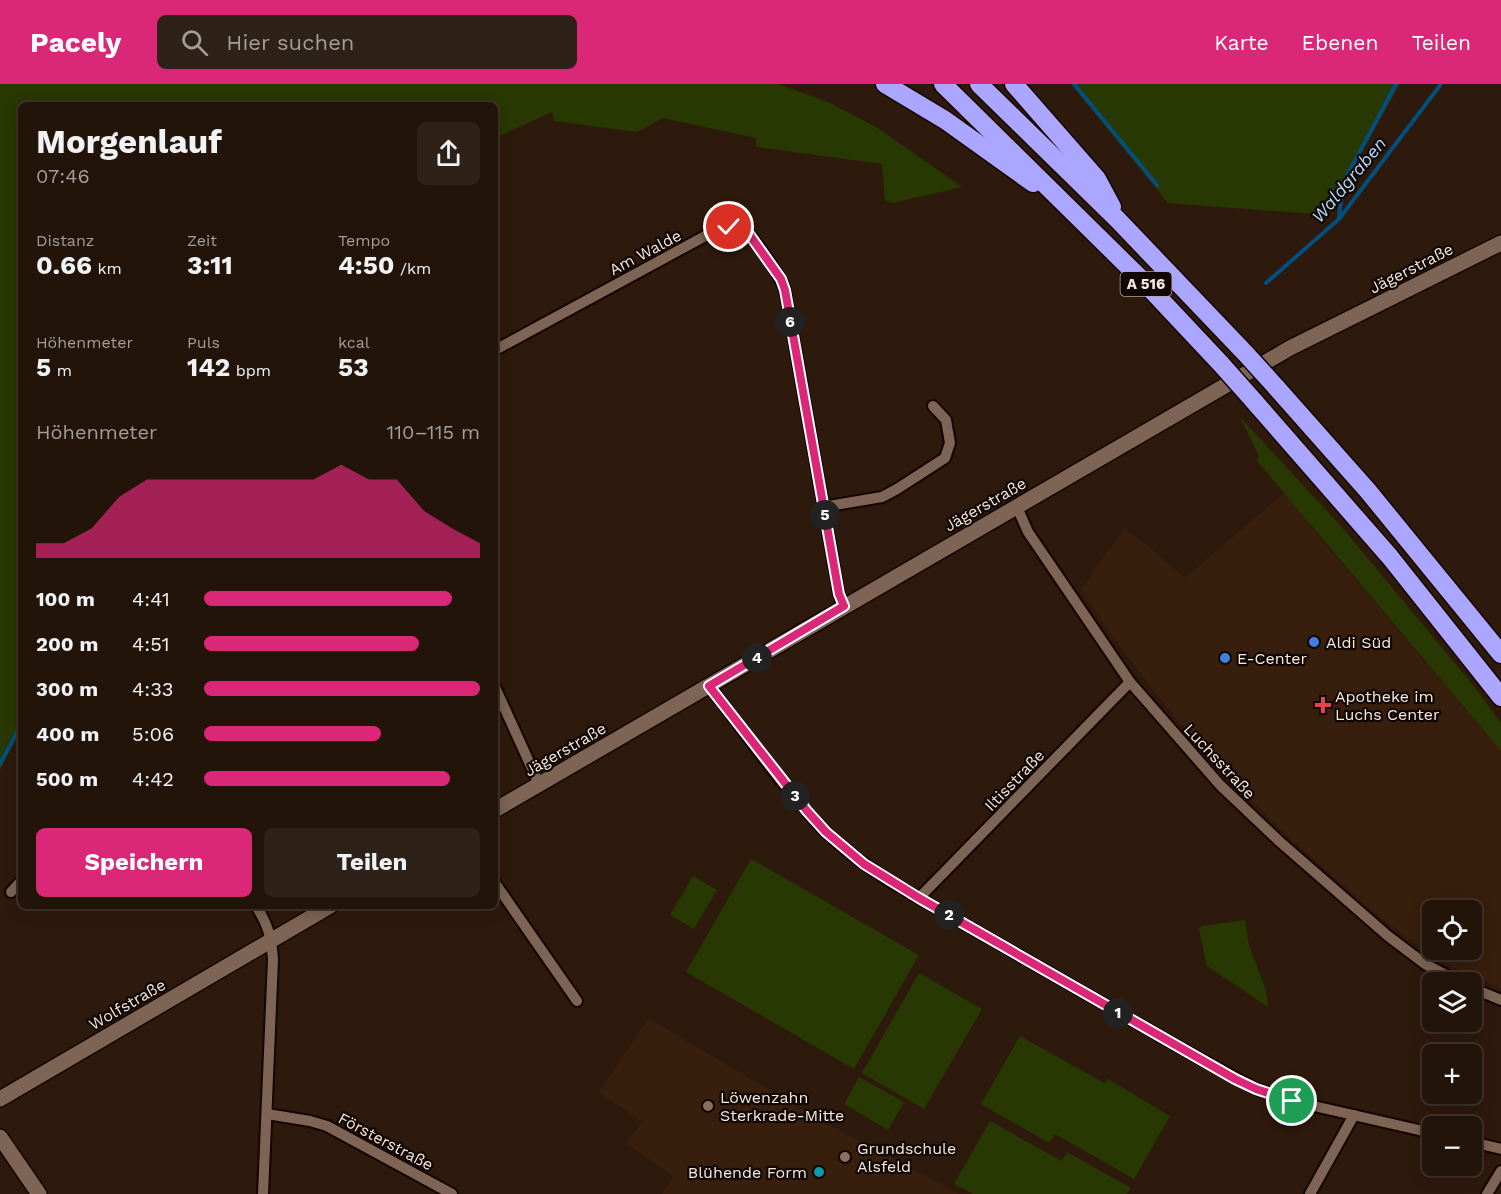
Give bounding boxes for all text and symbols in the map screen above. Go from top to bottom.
search box [157,15,577,69]
text: Pacely [30,26,121,59]
icon: search [178,26,211,59]
text: Hier suchen [226,30,354,55]
text: Karte [1214,30,1269,55]
text: Ebenen [1302,30,1378,55]
text: Teilen [1411,30,1471,55]
text: Morgenlauf [36,122,222,161]
button: share [417,122,480,185]
water label: Waldgraben [1307,133,1390,227]
text: 07:46 [36,164,90,188]
pin [703,201,754,252]
icon: check [712,210,745,243]
street label: Am Walde [606,226,685,279]
text: Distanz [36,231,94,250]
text: Zeit [187,231,217,250]
text: Tempo [338,231,390,250]
street label: Jägerstraße [1366,239,1456,298]
text: 0.66 [36,250,92,280]
text: 3:11 [187,250,233,280]
text: 4:50 [338,250,395,280]
text: km [92,259,122,278]
text: /km [395,259,431,278]
road number: A 516 [1120,272,1172,296]
pin: 6 [775,307,805,337]
text: 6 [785,312,795,331]
text: Höhenmeter [36,333,133,352]
text: Puls [187,333,220,352]
text: kcal [338,333,370,352]
text: 5 [36,352,51,382]
text: 142 [187,352,230,382]
text: 53 [338,352,369,382]
text: m [51,361,72,380]
text: bpm [230,361,271,380]
text: Höhenmeter [36,420,157,444]
text: 110–115 m [386,420,480,444]
street label: Jägerstraße [941,473,1030,536]
pin: 5 [810,500,840,530]
text: 5 [820,505,830,524]
text: 100 m [36,587,95,611]
text: 4:41 [132,587,170,611]
text: 200 m [36,632,98,656]
text: 4:51 [132,632,170,656]
place label: Aldi Süd [1326,633,1391,652]
marker: Aldi Süd [1307,635,1321,649]
pin: 4 [742,643,772,673]
text: 4 [752,648,762,667]
place label: E-Center [1237,649,1308,668]
marker: E-Center [1218,651,1232,665]
text: 300 m [36,677,98,701]
text: 4:33 [132,677,173,701]
place label: Apotheke im Luchs Center [1335,687,1440,724]
marker: Apotheke im Luchs Center [1316,698,1330,712]
street label: Jägerstraße [521,718,610,781]
street label: Luchsstraße [1180,720,1259,803]
text: 400 m [36,722,99,746]
text: 5:06 [132,722,174,746]
street label: Iltisstraße [980,746,1048,815]
text: 500 m [36,767,98,791]
text: 4:42 [132,767,174,791]
pin: 3 [780,781,810,811]
text: 3 [790,786,800,805]
button: Speichern [36,828,252,897]
button: Teilen [264,828,480,897]
pin: 2 [934,900,964,930]
map controls [1422,900,1482,1176]
button: locate [1422,900,1482,960]
text: 2 [944,905,954,924]
button: layers [1422,972,1482,1032]
street label: Wolfstraße [86,975,169,1034]
pin: 1 [1103,998,1133,1028]
text: 1 [1115,1003,1121,1022]
button: + [1422,1044,1482,1104]
pin [1266,1075,1317,1126]
icon: arrive [1275,1084,1308,1117]
place label: Löwenzahn Sterkrade-Mitte [720,1088,844,1125]
marker: Löwenzahn Sterkrade-Mitte [701,1099,715,1113]
street label: Försterstraße [335,1108,437,1174]
button: − [1422,1116,1482,1176]
place label: Grundschule Alsfeld [857,1139,956,1176]
marker: Grundschule Alsfeld [838,1150,852,1164]
place label: Blühende Form [688,1163,807,1182]
marker: Blühende Form [812,1165,826,1179]

